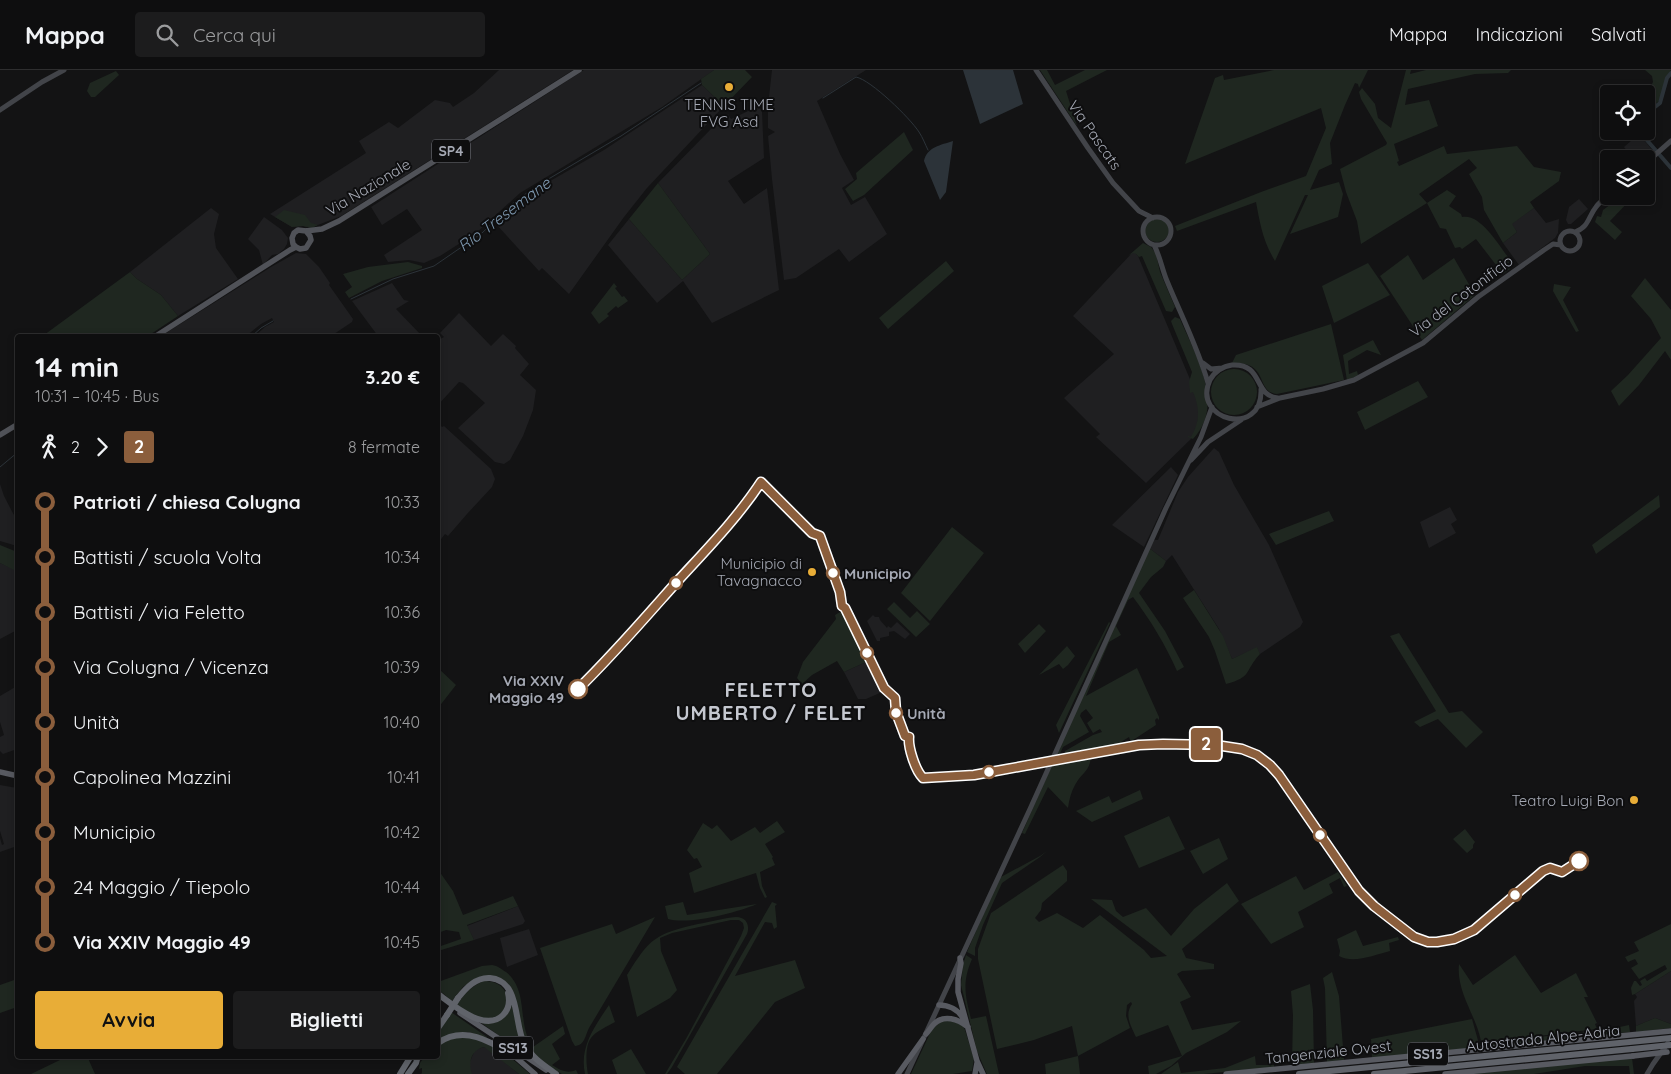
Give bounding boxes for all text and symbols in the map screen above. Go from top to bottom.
search box [135,12,485,57]
text: Mappa [25,20,105,50]
icon: search [153,21,181,49]
text: Cerca qui [193,23,276,47]
text: Mappa [1389,23,1447,46]
text: Indicazioni [1475,23,1563,46]
text: Salvati [1591,23,1646,46]
marker: TENNIS TIME FVG Asd [723,81,735,93]
map controls [1600,85,1655,205]
button: locate [1600,85,1655,140]
place label: TENNIS TIME FVG Asd [684,95,774,131]
street label: Via Pascats [1064,97,1126,173]
road number: SP4 [432,140,470,162]
button: layers [1600,150,1655,205]
street label: Via Nazionale [322,154,414,220]
water label: Rio Tresemane [454,172,555,255]
street label: Via del Cotonificio [1405,251,1517,341]
text: 14 min [35,349,119,384]
text: 3.20 € [365,365,420,389]
text: 10:31 – 10:45 · Bus [35,386,159,406]
icon: walk [35,433,63,461]
icon: forward [88,433,116,461]
text: 2 [134,435,144,458]
text: 2 [71,437,80,457]
text: 8 fermate [348,437,420,457]
text: Patrioti / chiesa Colugna [73,490,301,514]
text: 10:33 [385,492,420,512]
text: Battisti / scuola Volta [73,545,262,569]
text: 10:34 [385,547,420,567]
place label: Municipio di Tavagnacco [717,554,802,590]
place label: Municipio [844,564,911,583]
marker: Municipio di Tavagnacco [806,566,818,578]
marker: Municipio [826,566,840,580]
unlabelled marker [669,576,683,590]
text: Battisti / via Feletto [73,600,245,624]
text: 10:36 [385,602,420,622]
unlabelled marker [860,646,874,660]
text: Via Colugna / Vicenza [73,655,269,679]
text: 10:39 [384,657,420,677]
place label: Via XXIV Maggio 49 [489,671,564,707]
district label: FELETTO UMBERTO / FELET [675,677,867,725]
marker: Via XXIV Maggio 49 [568,679,588,699]
place label: Unità [907,704,946,723]
marker: Unità [889,706,903,720]
text: Unità [73,710,120,734]
text: 10:40 [384,712,420,732]
line badge: 2 [1190,728,1222,760]
text: 2 [1201,732,1211,755]
text: Capolinea Mazzini [73,765,231,789]
unlabelled marker [982,765,996,779]
text: 10:41 [387,767,420,787]
place label: Teatro Luigi Bon [1512,791,1624,810]
marker: Teatro Luigi Bon [1628,794,1640,806]
text: Municipio [73,820,156,844]
text: 10:42 [384,822,420,842]
unlabelled marker [1313,828,1327,842]
unlabelled marker [1569,851,1589,871]
text: 24 Maggio / Tiepolo [73,875,250,899]
text: 10:44 [385,877,420,897]
unlabelled marker [1508,888,1522,902]
text: Via XXIV Maggio 49 [73,930,251,954]
text: 10:45 [384,932,420,952]
button: Avvia [35,991,223,1049]
button: Biglietti [233,991,420,1049]
street label: Autostrada Alpe-Adria [1465,1020,1621,1056]
road number: SS13 [493,1036,533,1060]
street label: Tangenziale Ovest [1264,1036,1392,1068]
road number: SS13 [1408,1042,1448,1066]

